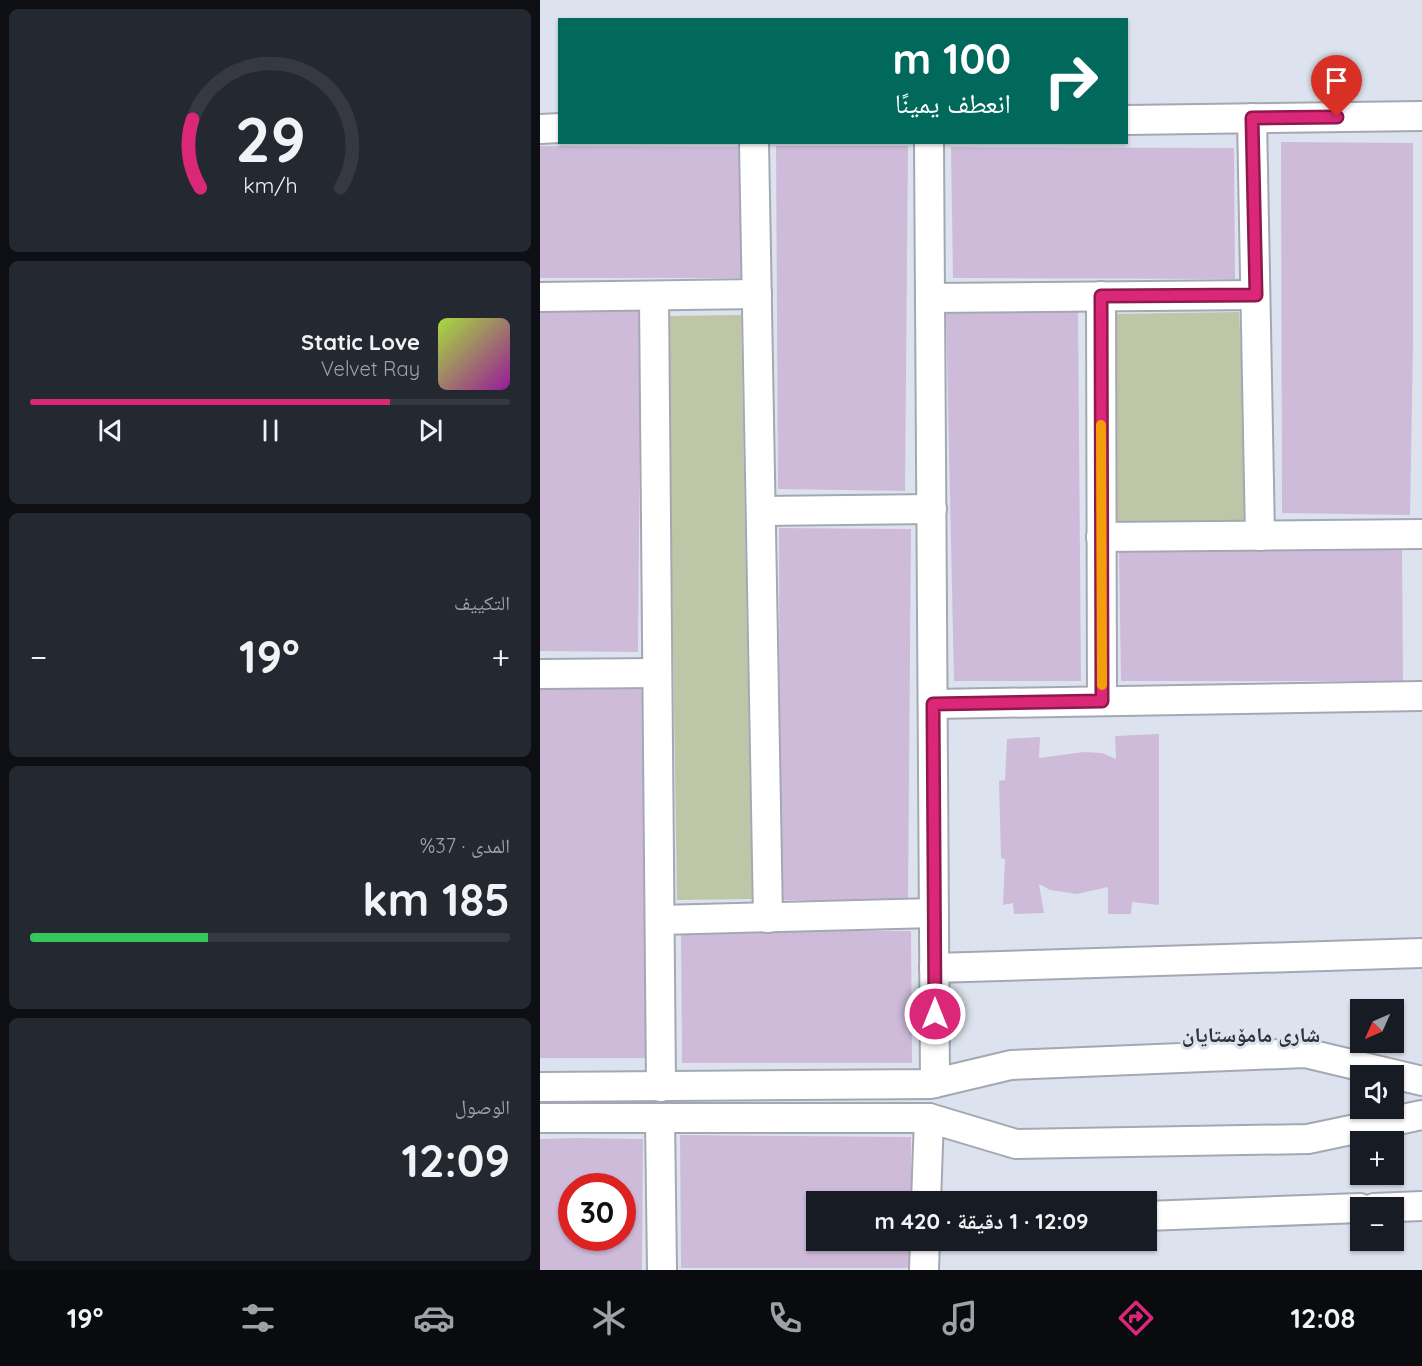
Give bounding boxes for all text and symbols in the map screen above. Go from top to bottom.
text: 100 m [893,32,1011,85]
icon: right [1032,42,1110,120]
pin [1311,55,1362,117]
icon: arrive [1320,64,1353,97]
text: انعطف يمينًا [895,86,1011,120]
text: 29 [235,100,305,178]
text: km/h [243,172,297,198]
text: Static Love [301,328,420,356]
text: Velvet Ray [321,356,420,381]
icon: previous [94,414,127,447]
icon: pause [254,414,287,447]
icon: next [414,414,447,447]
text: التكييف [454,590,510,615]
text: 19° [239,628,300,684]
text: − [30,636,47,677]
text: + [491,636,510,677]
text: المدى · 37% [420,833,510,858]
text: 185 km [362,871,510,927]
position arrow [903,982,967,1046]
north arrow [1350,999,1404,1053]
map controls [1350,999,1404,1251]
district label: شاری مامۆستایان [1182,1021,1320,1047]
button: sound [1350,1065,1404,1119]
text: الوصول [455,1094,510,1119]
button: + [1350,1131,1404,1185]
text: 12:09 [401,1132,510,1188]
speed limit sign: 30 [558,1173,636,1251]
button: − [1350,1197,1404,1251]
text: 12:09 · 1 دقيقة · 420 m [875,1207,1088,1235]
icon: filters [237,1297,279,1339]
icon: car [413,1297,455,1339]
icon: climate [588,1297,630,1339]
icon: phone [764,1297,806,1339]
icon: music [939,1297,981,1339]
icon: directions [1115,1297,1157,1339]
text: 19° [67,1301,103,1335]
text: 12:08 [1291,1301,1355,1335]

